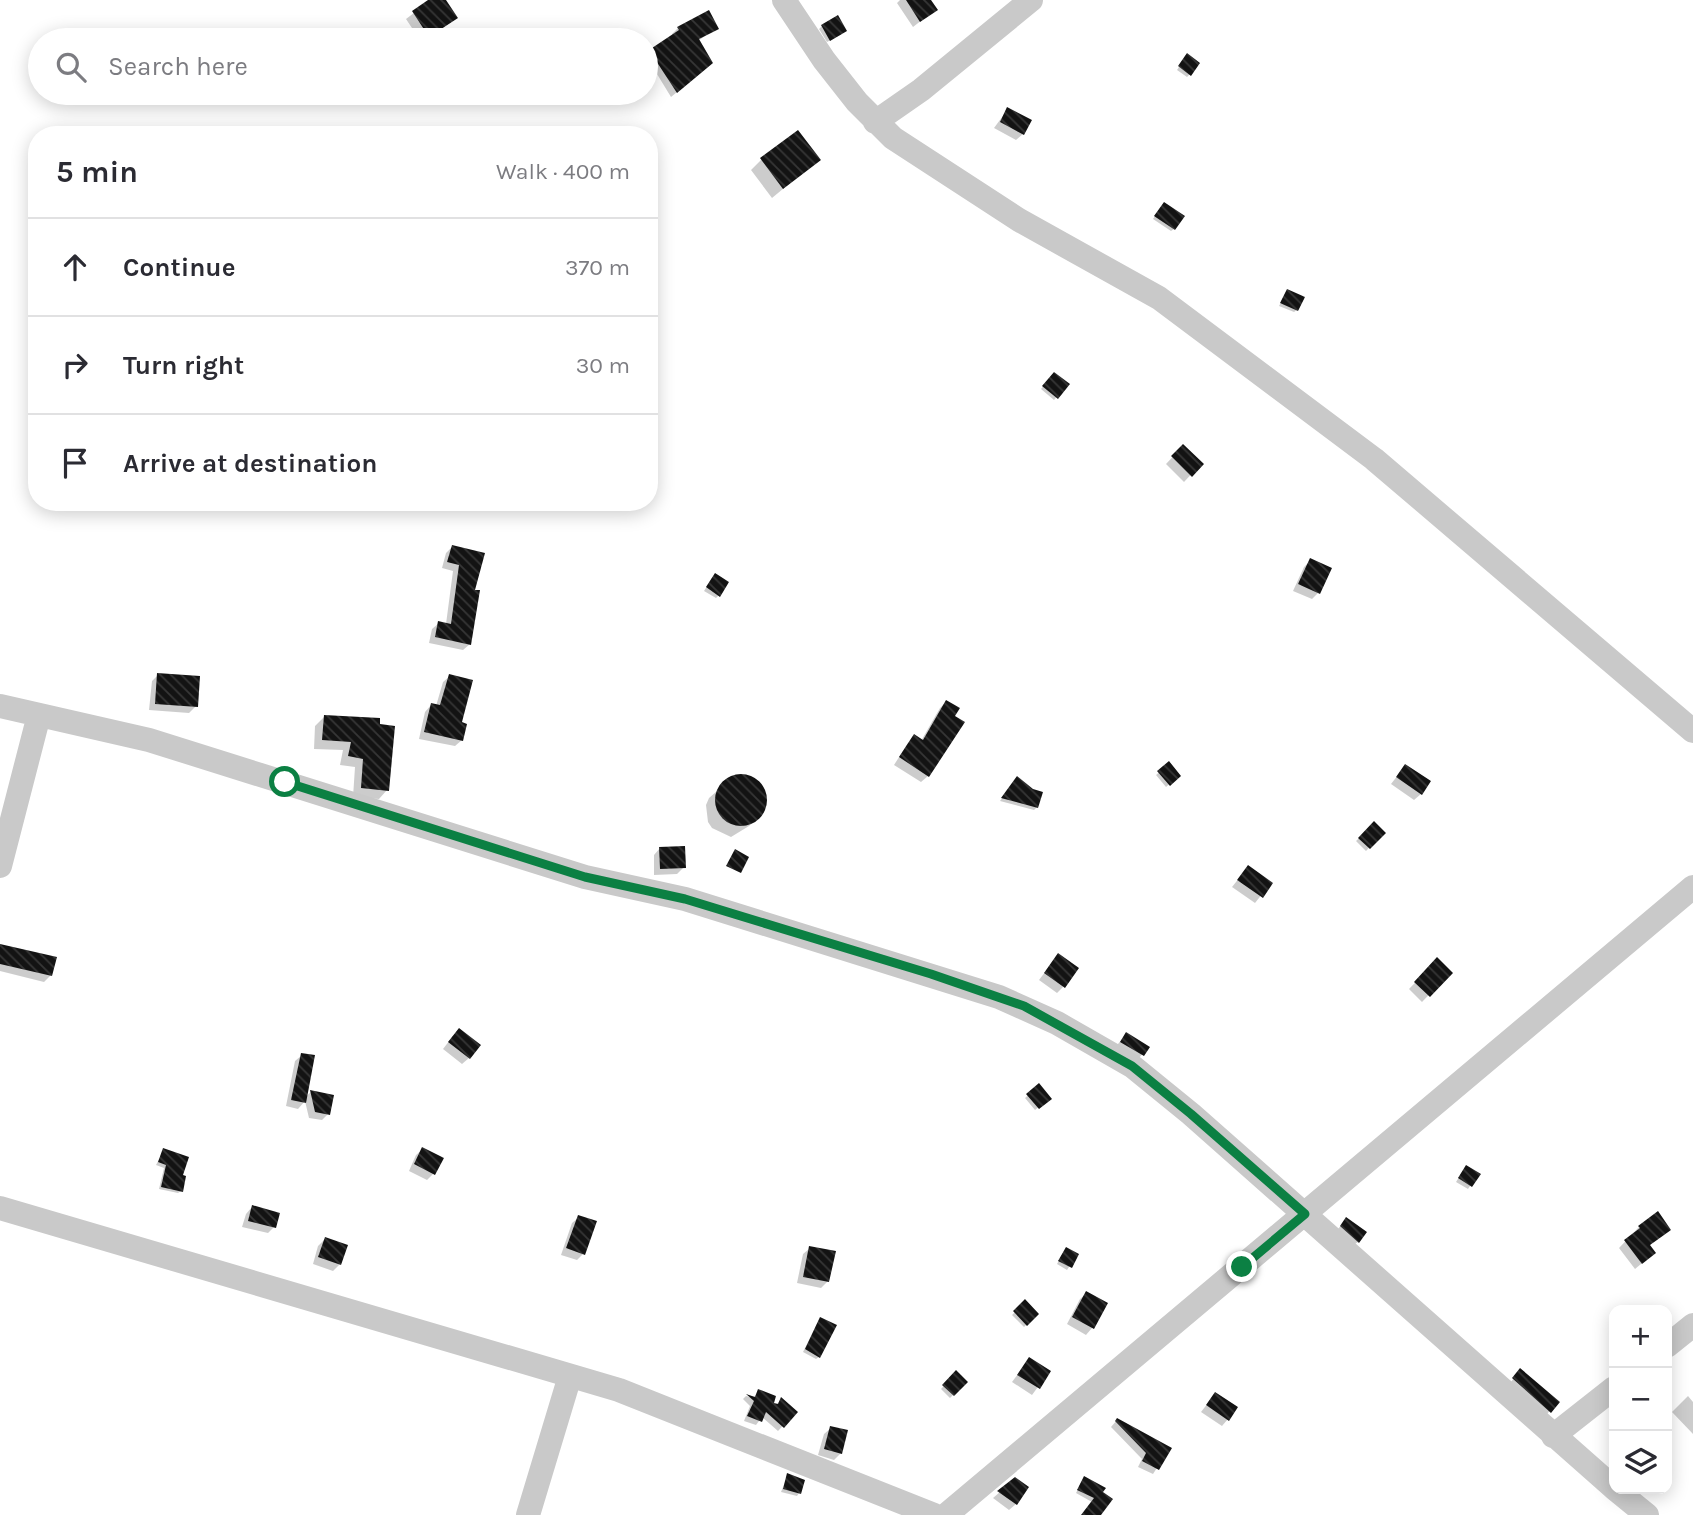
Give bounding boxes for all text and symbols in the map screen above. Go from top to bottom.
search box [28,28,658,105]
icon: search [52,48,90,86]
text: Search here [108,51,248,82]
text: 5 min [56,154,138,190]
text: Walk · 400 m [496,158,630,185]
icon: ahead [56,248,94,286]
text: Continue [123,252,235,283]
text: 370 m [565,254,630,281]
icon: right [56,346,94,384]
text: Turn right [123,350,244,381]
text: 30 m [576,352,630,379]
icon: arrive [56,444,94,482]
text: Arrive at destination [123,448,377,479]
route start [269,766,300,797]
route end [1226,1251,1257,1282]
map controls [1609,1305,1672,1494]
button: + [1609,1305,1672,1368]
button: − [1609,1368,1672,1431]
button: layers [1609,1431,1672,1494]

